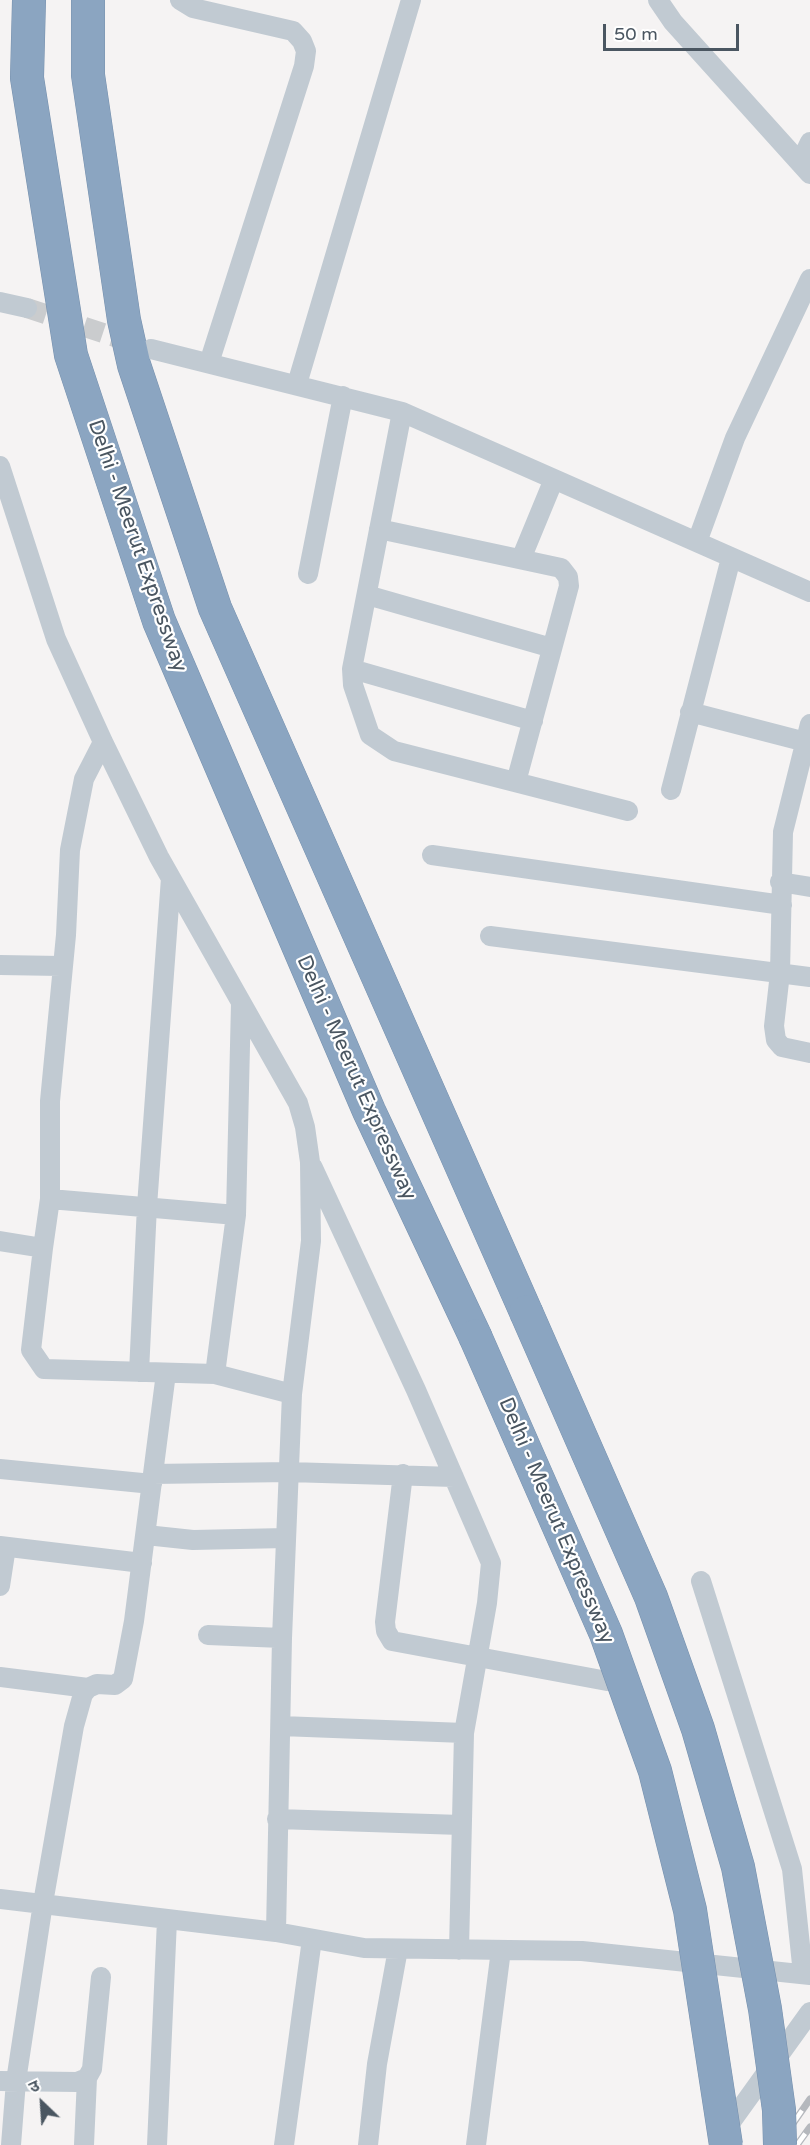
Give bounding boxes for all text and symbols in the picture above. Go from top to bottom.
scale bar [606,12,742,50]
text: 50 m [614,23,658,45]
street label: Delhi - Meerut Expressway [82,417,192,675]
street label: Delhi - Meerut Expressway [291,952,421,1204]
street label: Delhi - Meerut Expressway [493,1394,619,1648]
north arrow [12,2073,72,2133]
text: उ [26,2076,43,2098]

